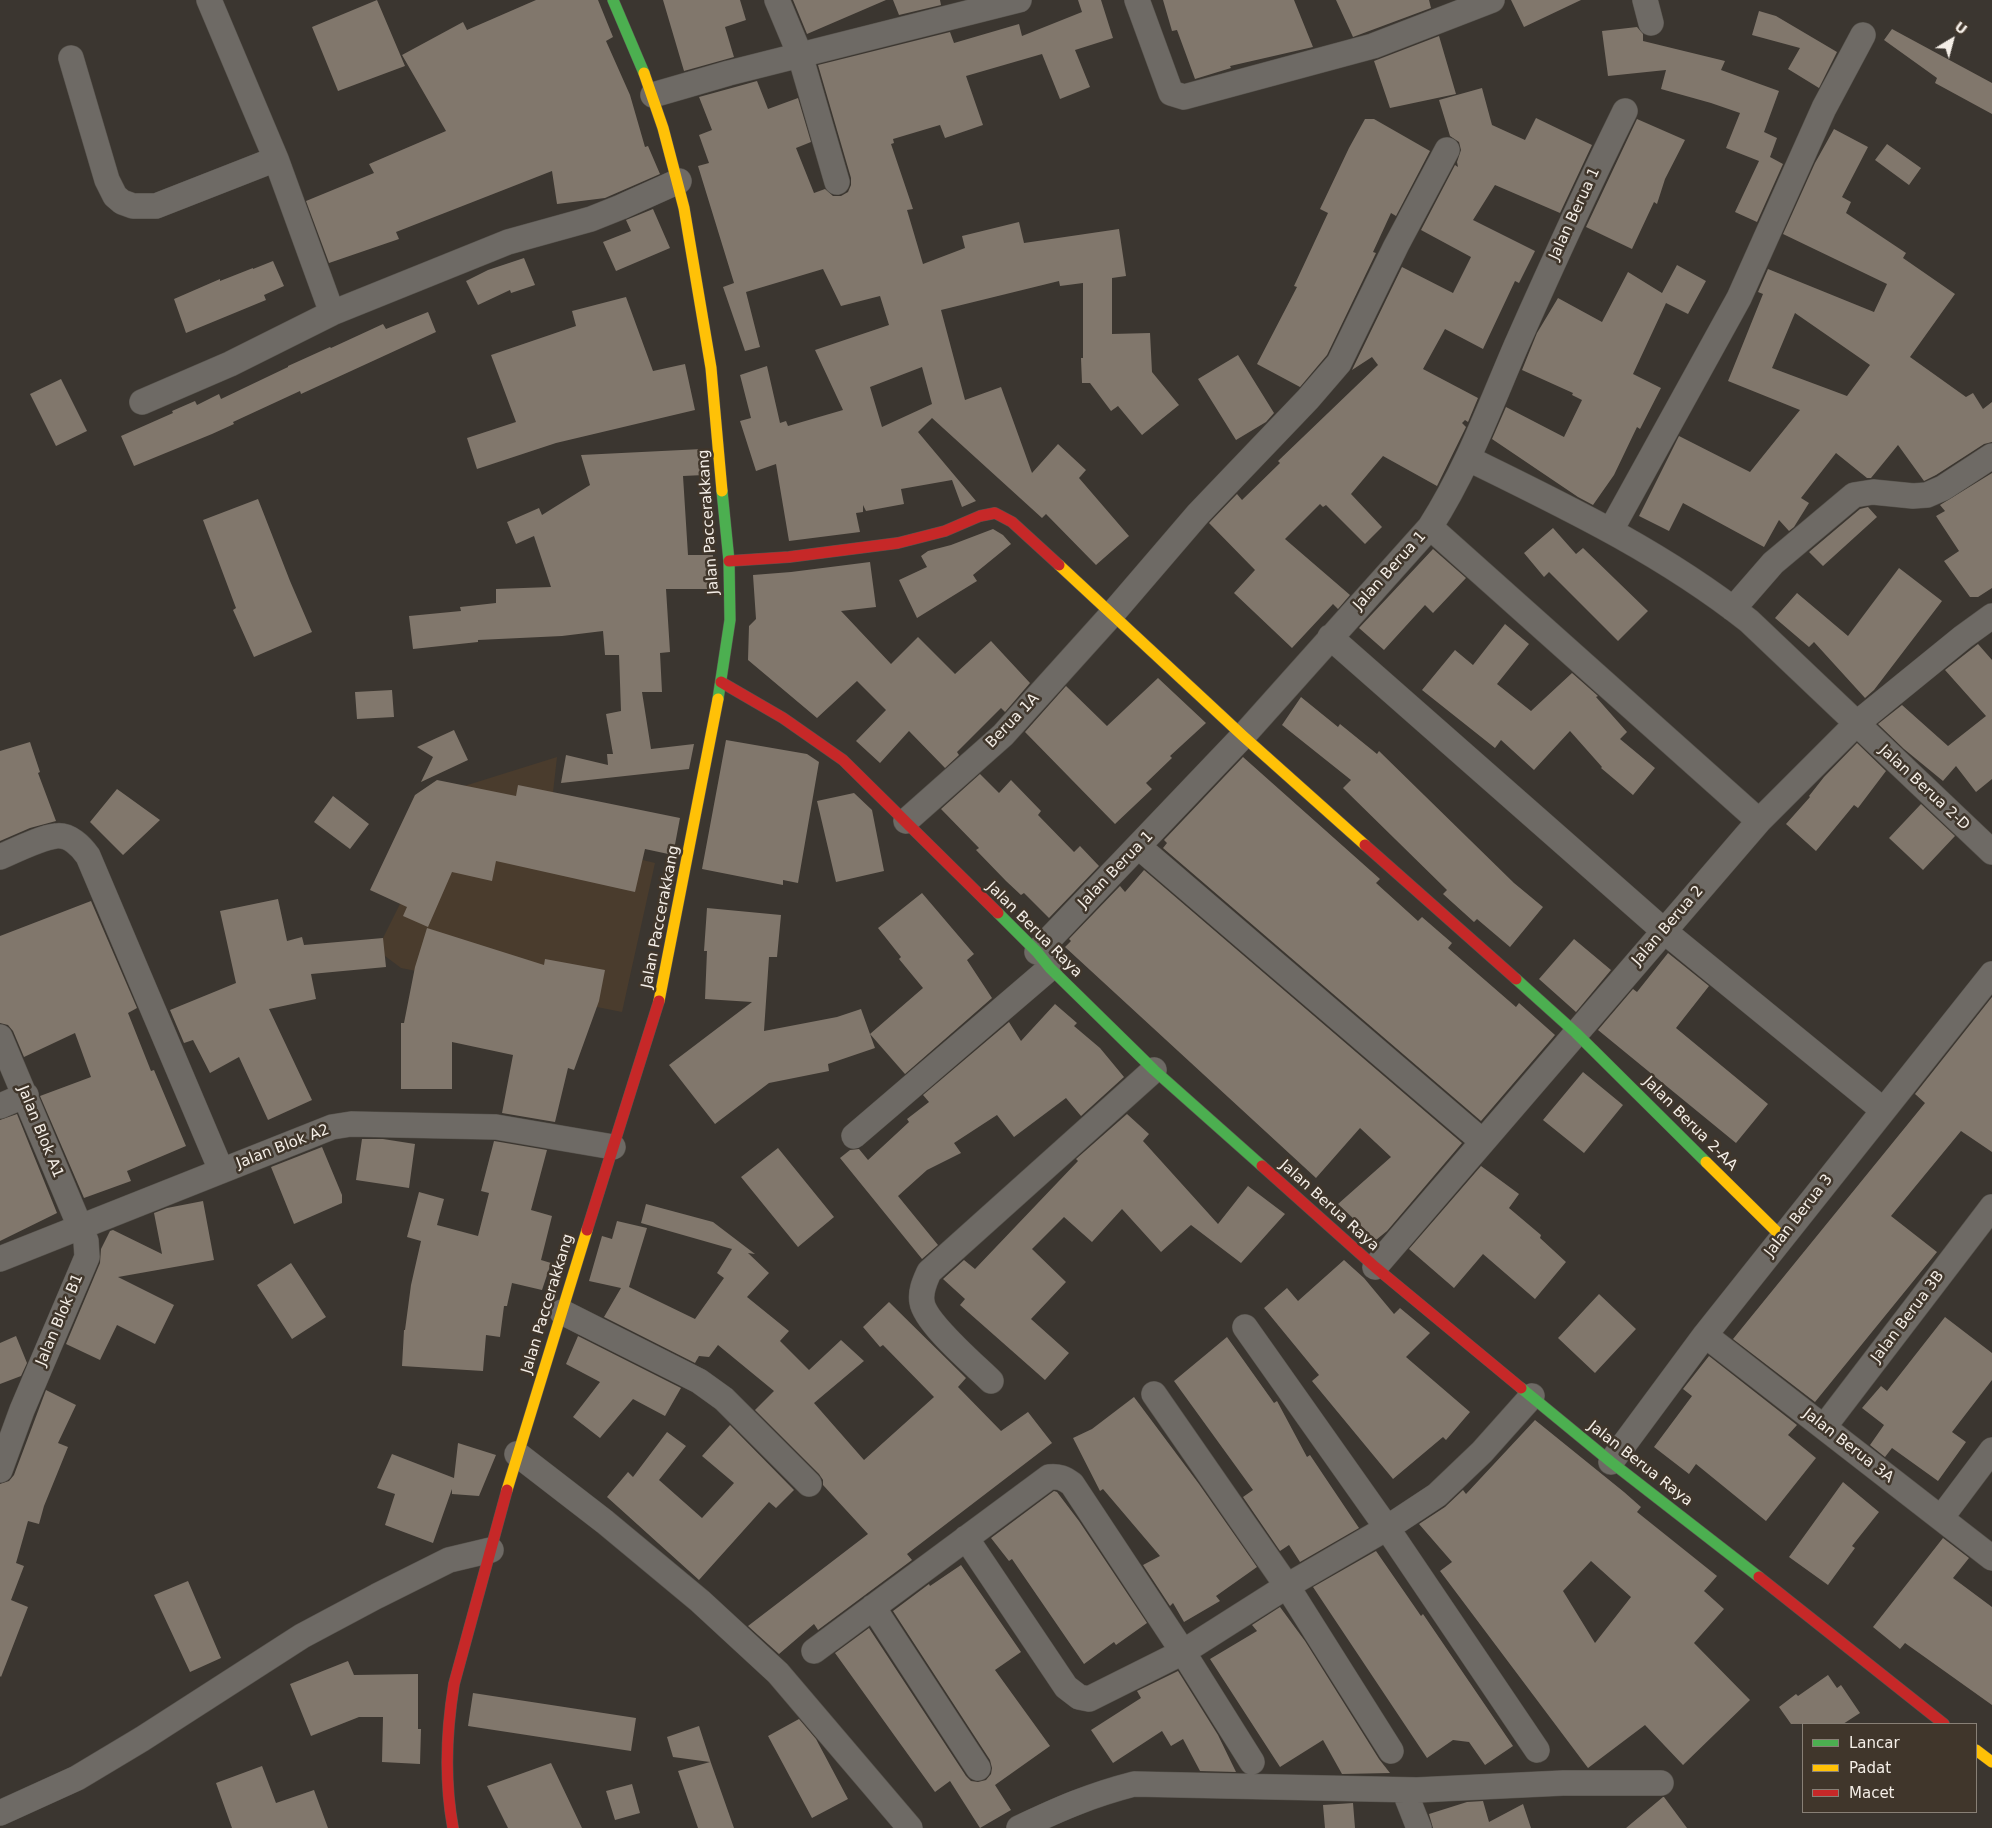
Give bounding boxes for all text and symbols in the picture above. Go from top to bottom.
north arrow [1927,15,1977,65]
text: U [1952,18,1970,38]
street label: Jalan Berua 1 [1546,165,1604,263]
street label: Jalan Paccerakkang [695,449,723,595]
street label: Jalan Berua 1 [1350,528,1430,614]
street label: Berua 1A [983,690,1043,752]
street label: Jalan Berua 2-D [1875,742,1973,834]
street label: Jalan Berua 1 [1075,828,1157,912]
street label: Jalan Paccerakkang [638,844,684,990]
street label: Jalan Berua Raya [982,878,1086,982]
street label: Jalan Berua 2 [1628,882,1708,970]
street label: Jalan Berua 2-AA [1639,1073,1741,1175]
street label: Jalan Blok A1 [13,1083,67,1181]
street label: Jalan Blok A2 [234,1121,332,1173]
street label: Jalan Berua Raya [1276,1157,1382,1255]
street label: Jalan Berua 3 [1761,1171,1837,1261]
street label: Jalan Paccerakkang [518,1232,578,1376]
street label: Jalan Berua 3B [1868,1268,1948,1366]
street label: Jalan Blok B1 [33,1271,87,1369]
street label: Jalan Berua 3A [1799,1405,1897,1487]
street label: Jalan Berua Raya [1584,1418,1696,1510]
legend [1802,1723,1977,1813]
text: Lancar [1849,1734,1900,1752]
text: Padat [1849,1759,1891,1777]
text: Macet [1849,1784,1895,1802]

